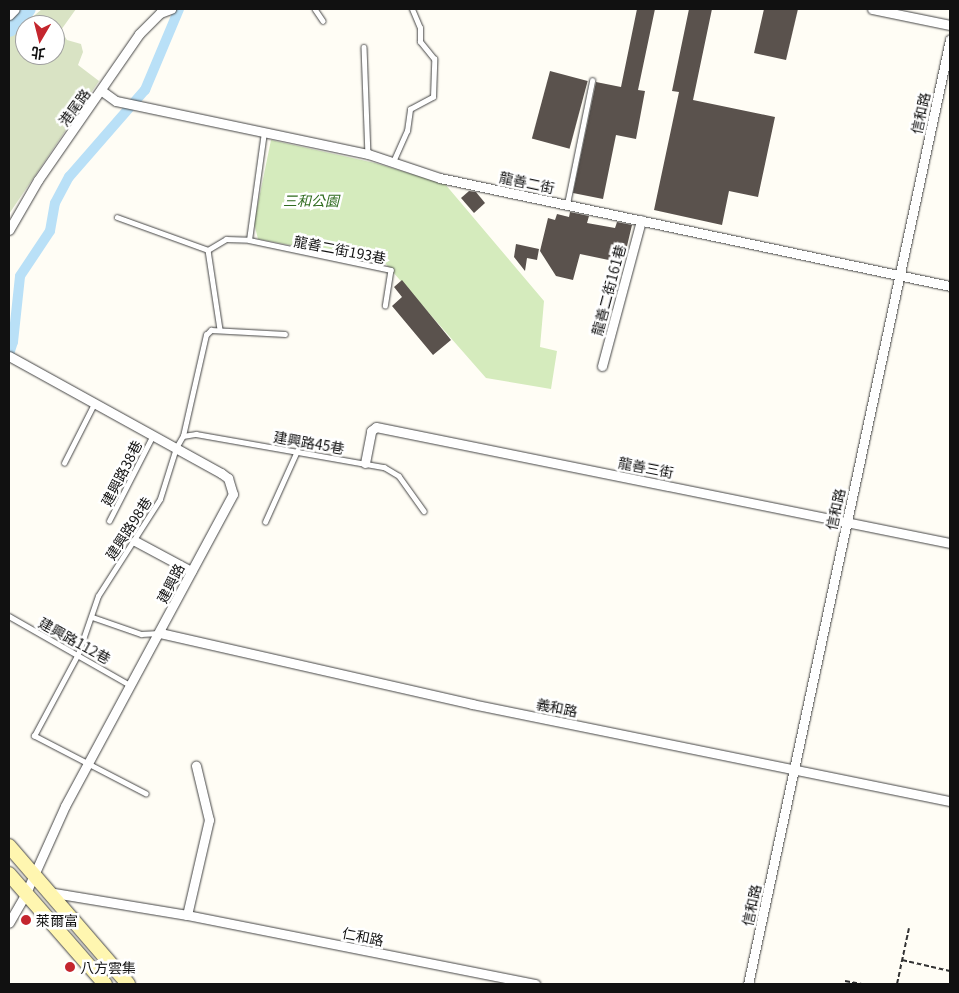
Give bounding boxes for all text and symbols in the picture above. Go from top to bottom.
north arrow [15,15,65,65]
text: 北 [30,43,46,65]
street label: 港尾路 [55,85,93,129]
street label: 信和路 [907,91,933,135]
street label: 龍善二街 [498,168,556,196]
park label: 三和公園 [283,192,339,208]
street label: 龍善二街193巷 [293,232,387,266]
street label: 龍善二街161巷 [588,243,628,337]
street label: 建興路45巷 [272,428,346,456]
street label: 建興路38巷 [97,437,145,509]
street label: 龍善三街 [617,453,675,481]
street label: 信和路 [822,487,848,531]
street label: 建興路98巷 [101,493,155,563]
street label: 建興路 [153,560,187,606]
street label: 建興路112巷 [36,613,114,667]
street label: 義和路 [535,695,579,719]
street label: 信和路 [738,883,764,927]
place label: 萊爾富 [36,912,78,928]
marker: 萊爾富 [20,914,32,926]
street label: 仁和路 [341,924,385,948]
place label: 八方雲集 [80,959,136,975]
marker: 八方雲集 [64,961,76,973]

